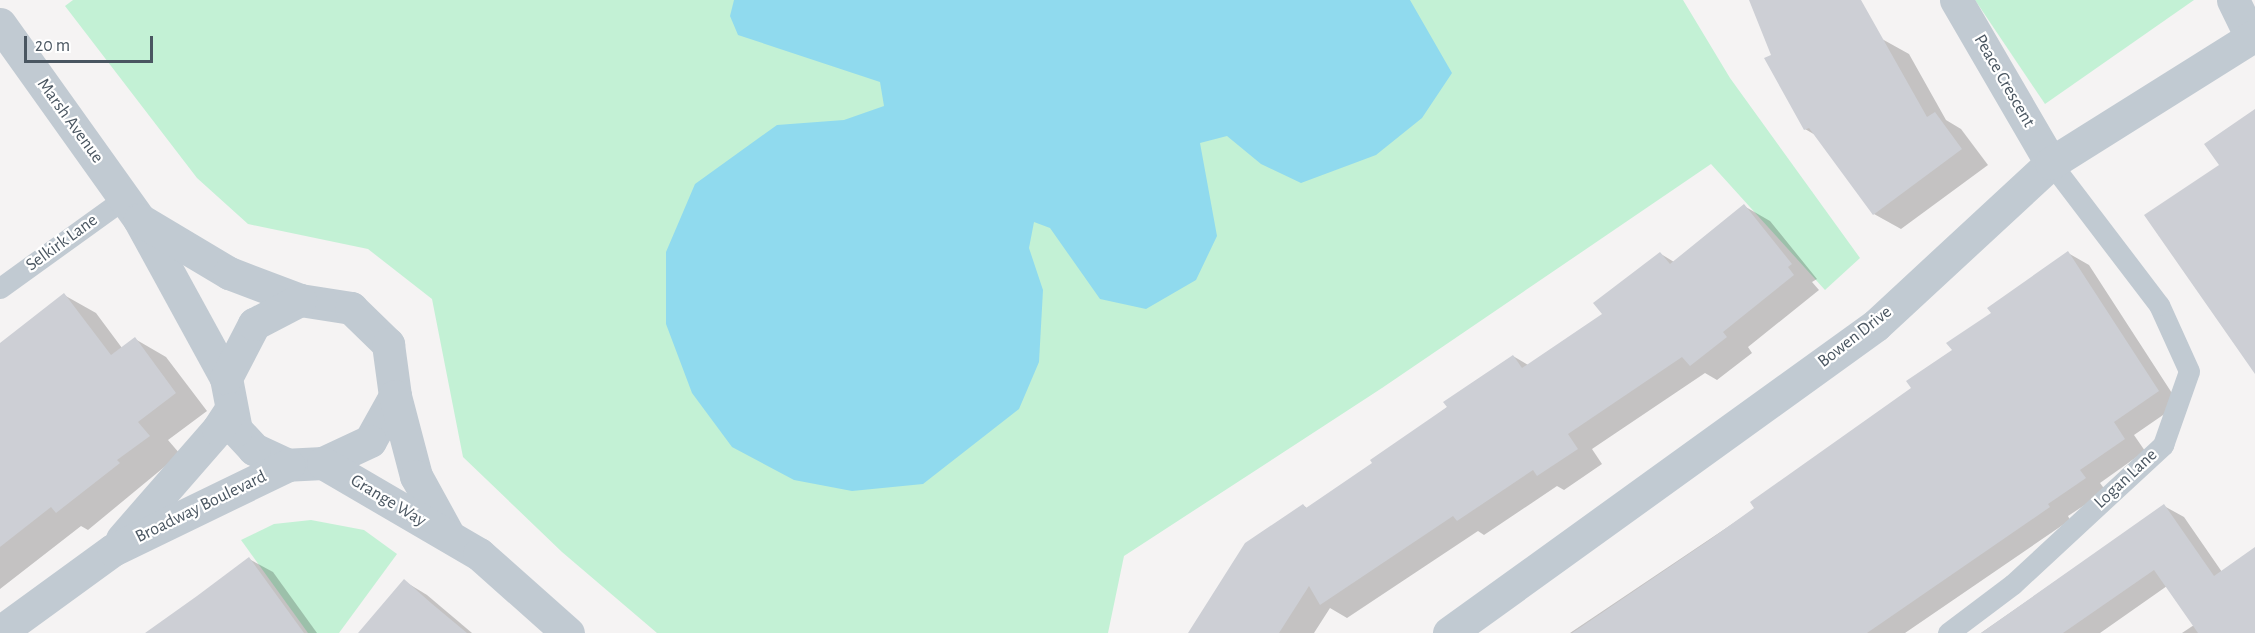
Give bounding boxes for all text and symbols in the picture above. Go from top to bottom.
scale bar [27,24,156,62]
street label: Peace Crescent [1969,31,2039,131]
text: 20 m [35,37,70,55]
street label: Marsh Avenue [32,74,108,168]
street label: Selkirk Lane [22,210,102,276]
street label: Bowen Drive [1814,301,1896,373]
street label: Logan Lane [2090,444,2162,514]
street label: Broadway Boulevard [132,466,270,548]
street label: Grange Way [346,470,430,532]

